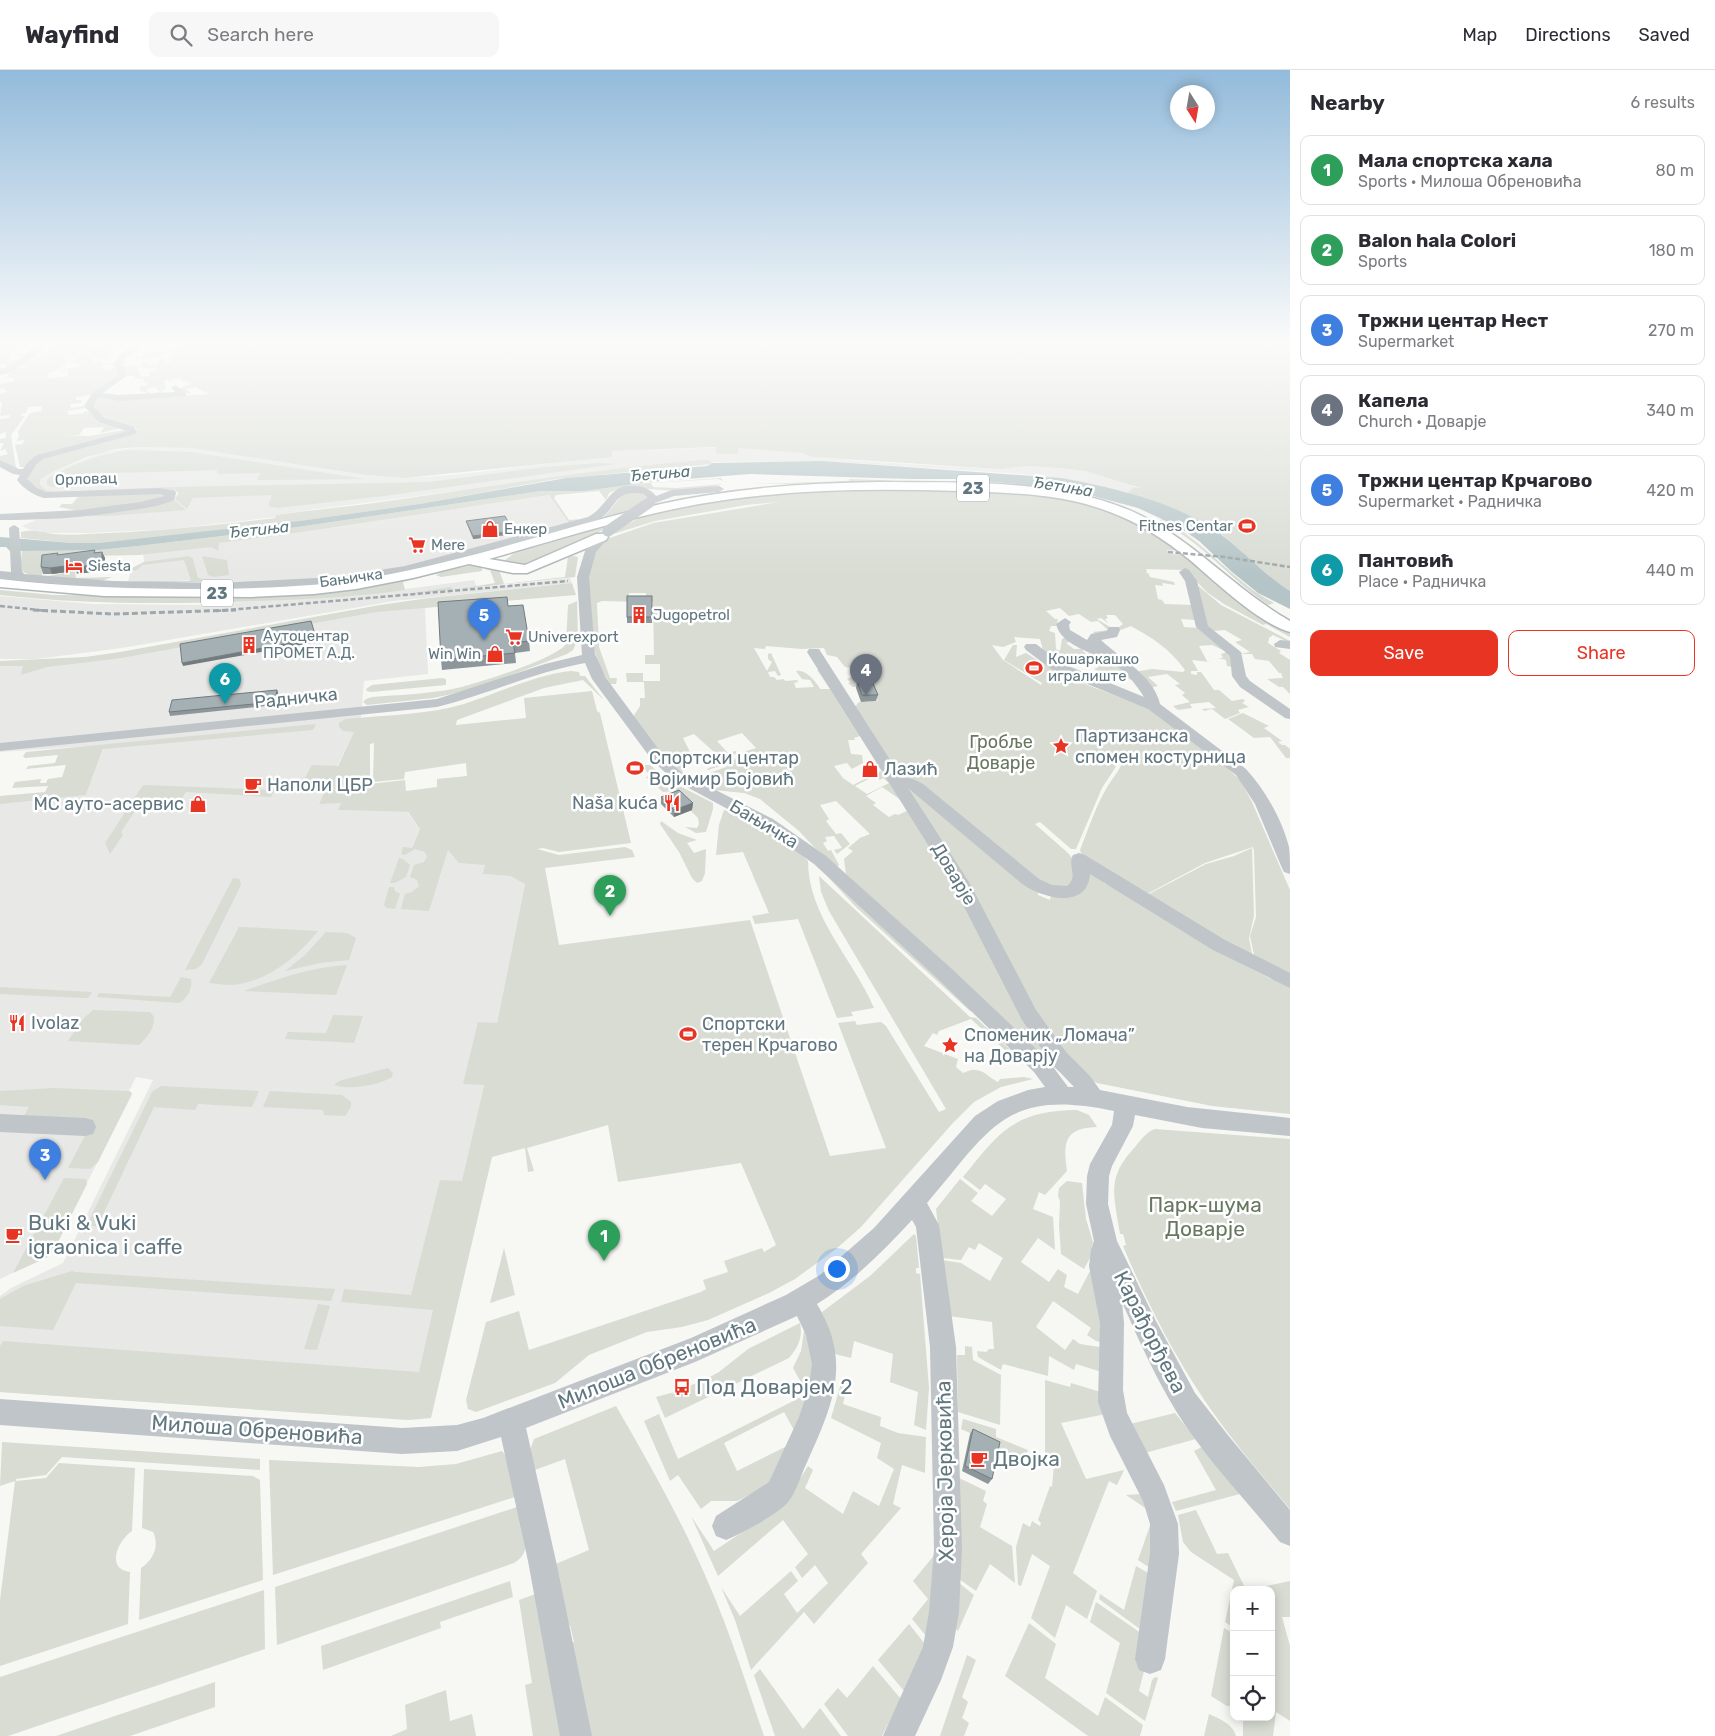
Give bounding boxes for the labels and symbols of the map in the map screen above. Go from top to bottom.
north arrow [1170,85,1215,130]
water label: Ђетиња [629,461,691,486]
street label: Орловац [55,469,117,489]
water label: Ђетиња [1032,472,1094,501]
road number: 23 [957,474,989,502]
sports icon: Fitnes Centar [1237,516,1257,536]
water label: Ђетиња [228,517,290,542]
place label: Fitnes Centar [1139,517,1233,535]
shop icon: Енкер [480,519,500,539]
place label: Енкер [504,520,547,538]
supermarket icon: Mere [407,535,427,555]
place label: Mere [431,536,465,554]
hotel icon: Siesta [64,556,84,576]
place label: Siesta [88,557,131,575]
street label: Бањичка [318,565,384,591]
road number: 23 [201,579,233,606]
pin: 5 [468,599,500,640]
building icon: Jugopetrol [629,605,649,625]
place label: Jugopetrol [653,606,730,624]
place label: Аутоцентар ПРОМЕТ А.Д. [263,627,355,662]
supermarket icon: Univerexport [504,627,524,647]
place label: Univerexport [528,628,619,646]
building icon: Аутоцентар ПРОМЕТ А.Д. [239,635,259,655]
shop icon: Win Win [485,644,505,664]
place label: Win Win [428,645,481,663]
place label: Кошаркашко игралиште [1048,650,1139,685]
pin: 4 [850,654,882,695]
sports icon: Кошаркашко игралиште [1024,658,1044,678]
pin: 6 [209,663,241,704]
street label: Радничка [253,683,339,713]
place label: Партизанска спомен костурница [1075,725,1246,768]
park label: Гробље Доварје [967,731,1035,774]
place icon: Партизанска спомен костурница [1051,736,1071,756]
place label: Спортски центар Војимир Бојовић [649,747,799,790]
sports icon: Спортски центар Војимир Бојовић [625,758,645,778]
place label: Лазић [884,758,938,780]
shop icon: Лазић [860,759,880,779]
place label: Наполи ЦБР [267,774,373,796]
cafe icon: Наполи ЦБР [243,775,263,795]
place label: Naša kuća [572,792,658,814]
place label: МС ауто-асервис [34,793,184,815]
restaurant icon: Naša kuća [662,793,682,813]
shop icon: МС ауто-асервис [188,794,208,814]
street label: Бањичка [726,795,802,853]
street label: Доварје [927,839,981,909]
pin: 2 [594,875,626,916]
place label: Ivolaz [31,1012,79,1034]
restaurant icon: Ivolaz [7,1013,27,1033]
place label: Спортски терен Крчагово [702,1013,838,1056]
sports icon: Спортски терен Крчагово [678,1024,698,1044]
place label: Споменик „Ломача” на Доварју [964,1024,1135,1067]
place icon: Споменик „Ломача” на Доварју [940,1035,960,1055]
pin: 3 [29,1139,61,1180]
park label: Парк-шума Доварје [1148,1192,1262,1241]
place label: Buki & Vuki igraonica i caffe [28,1210,183,1259]
pin: 1 [588,1220,620,1261]
cafe icon: Buki & Vuki igraonica i caffe [4,1225,24,1245]
your location [824,1256,850,1282]
street label: Карађорђева [1109,1266,1192,1397]
street label: Милоша Обреновића [554,1311,760,1414]
place label: Под Доварјем 2 [696,1374,853,1399]
bus stop icon: Под Доварјем 2 [672,1377,692,1397]
street label: Хероја Јерковића [930,1380,959,1562]
street label: Милоша Обреновића [151,1410,363,1449]
place label: Двојка [993,1446,1060,1471]
cafe icon: Двојка [969,1449,989,1469]

